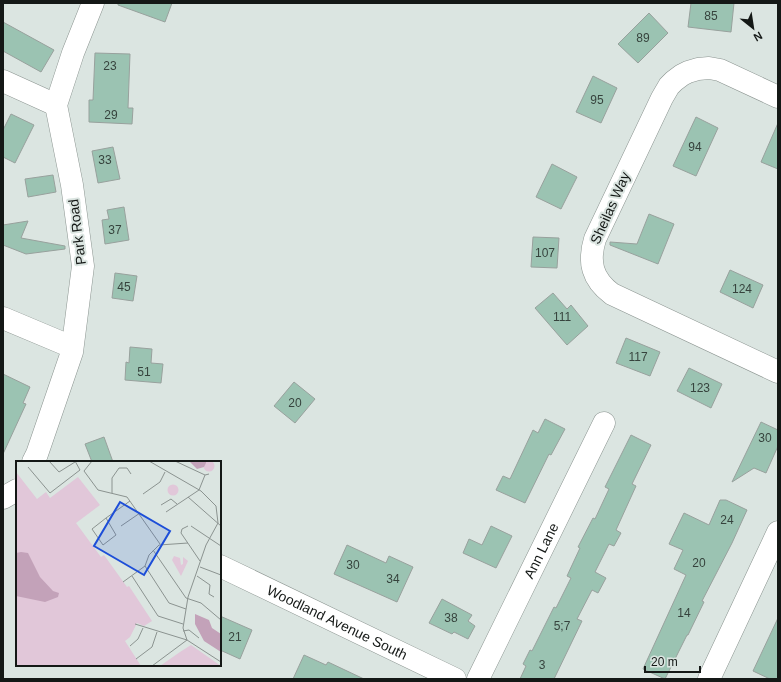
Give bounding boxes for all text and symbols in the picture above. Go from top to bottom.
north arrow [733,8,773,48]
house number: 85 [704,9,718,23]
text: N [752,29,764,44]
house number: 89 [636,31,650,45]
house number: 23 [103,59,117,73]
house number: 95 [590,93,604,107]
house number: 29 [104,108,118,122]
house number: 94 [688,140,702,154]
house number: 33 [98,153,112,167]
street label: Sheilas Way [587,169,633,247]
street label: Park Road [65,198,89,266]
house number: 37 [108,223,122,237]
house number: 107 [535,246,555,260]
house number: 45 [117,280,131,294]
house number: 124 [732,282,752,296]
house number: 111 [553,310,571,324]
house number: 117 [628,350,648,364]
house number: 51 [137,365,151,379]
house number: 123 [690,381,710,395]
house number: 20 [288,396,302,410]
house number: 30 [758,431,772,445]
inset map [16,461,221,666]
house number: 24 [720,513,734,527]
street label: Ann Lane [521,520,562,581]
house number: 20 [692,556,706,570]
house number: 30 [346,558,360,572]
house number: 34 [386,572,400,586]
street label: Woodland Avenue South [264,582,410,663]
house number: 14 [677,606,691,620]
house number: 38 [444,611,458,625]
house number: 5;7 [554,619,571,633]
house number: 21 [228,630,242,644]
scale bar [645,648,700,674]
text: 20 m [651,655,678,669]
house number: 3 [539,658,546,672]

